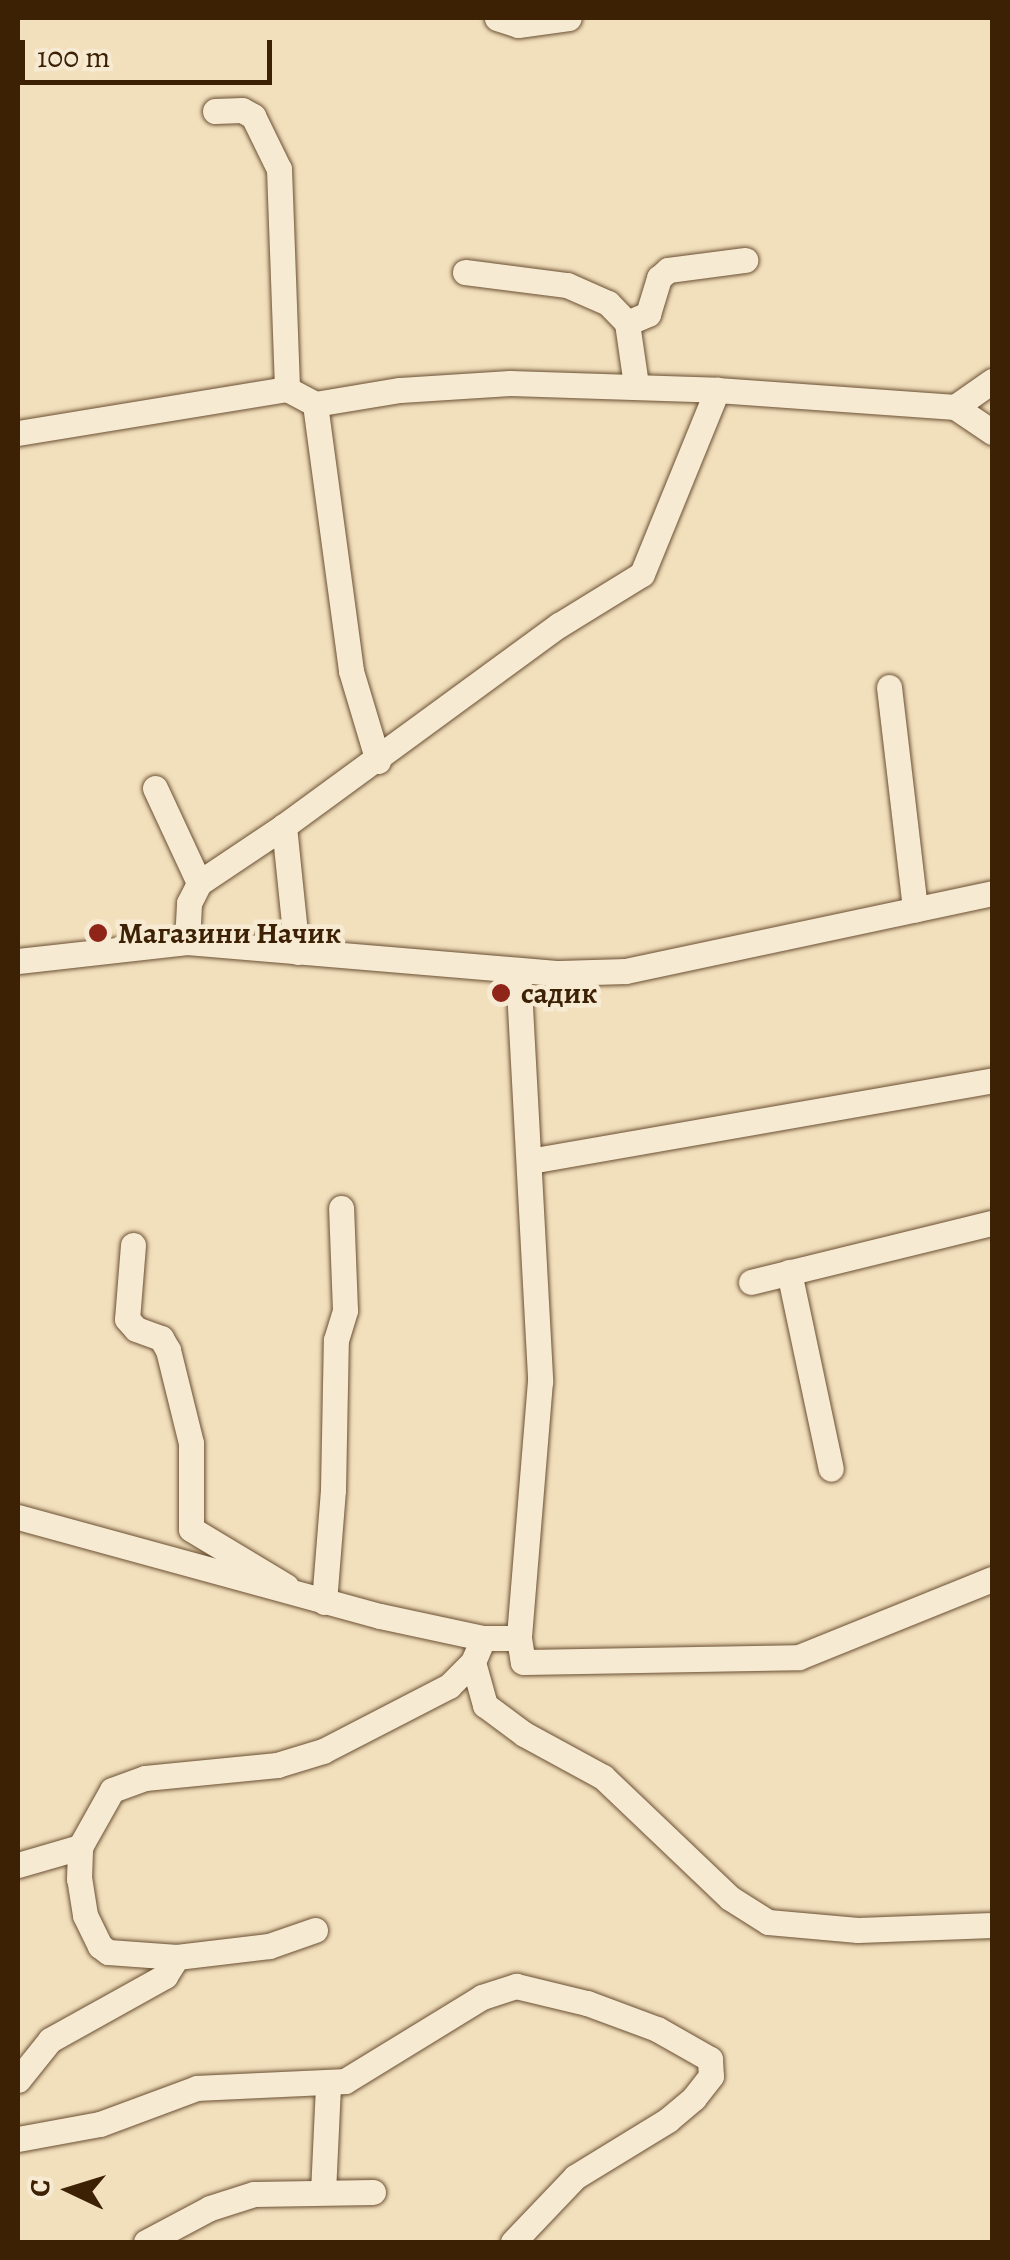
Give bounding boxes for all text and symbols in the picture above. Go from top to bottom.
scale bar [25,20,278,82]
text: 100 m [37,37,110,77]
place label: Магазини Начик [118,915,341,951]
marker: Магазини Начик [87,922,109,944]
place label: садик [521,975,597,1011]
marker: садик [490,982,512,1004]
north arrow [20,2140,120,2240]
text: С [21,2178,60,2198]

